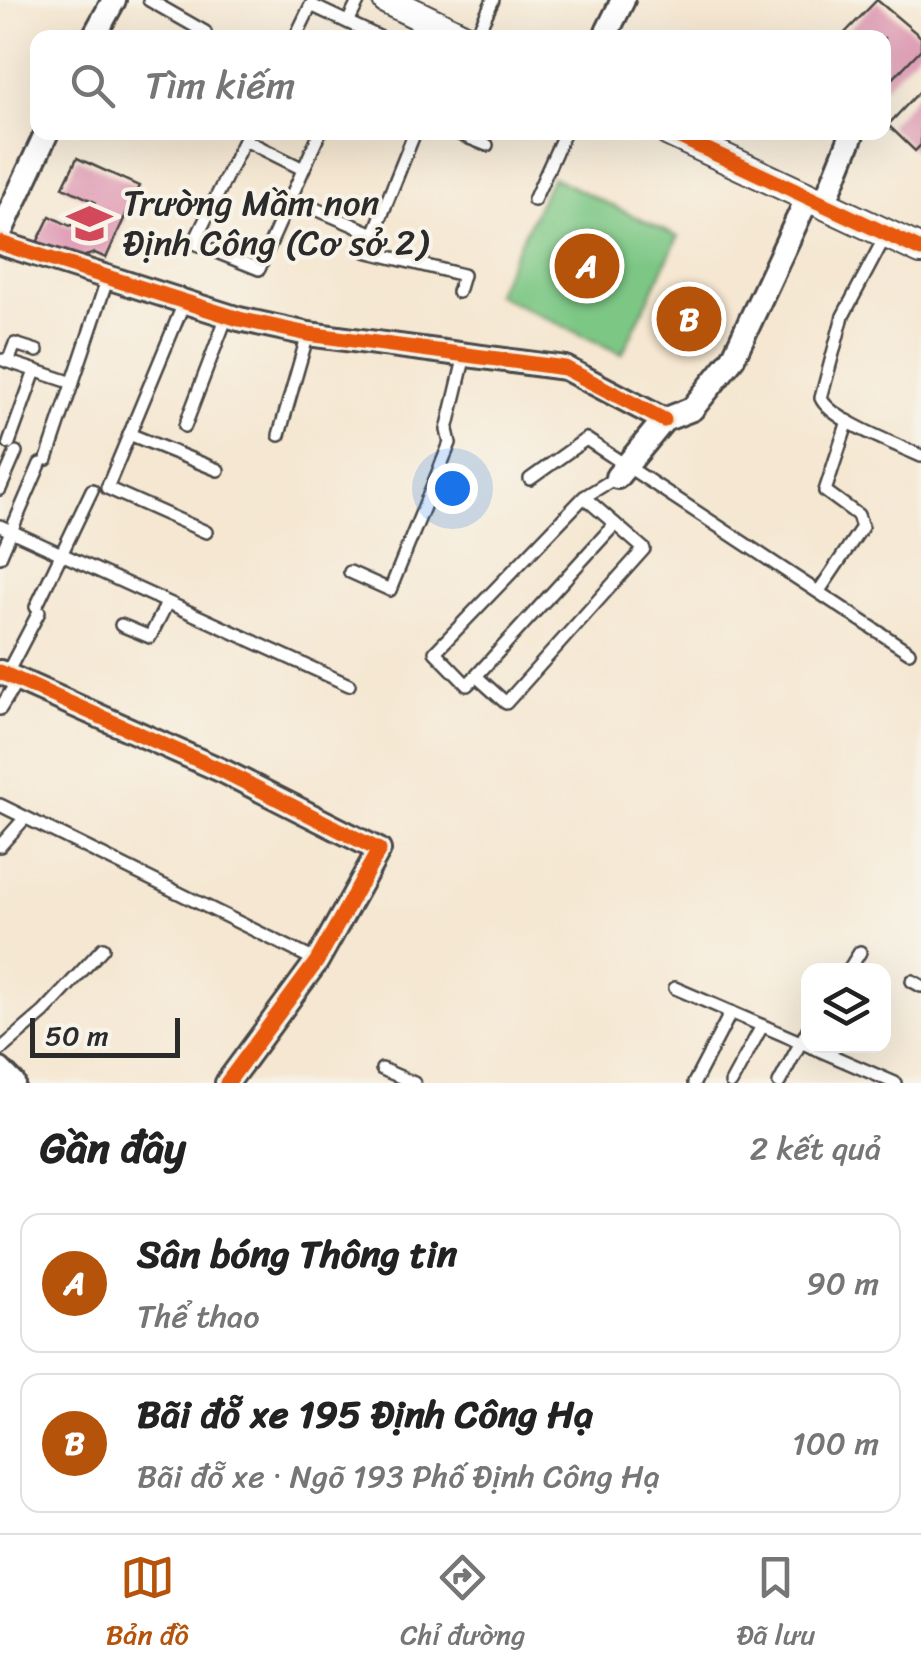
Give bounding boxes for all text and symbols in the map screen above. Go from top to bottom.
search box [30,30,891,140]
text: Tìm kiếm [145,52,295,119]
icon: search [65,58,120,113]
place label: Trường Mầm non Định Công (Cơ sở 2) [123,172,429,274]
school or university icon: Trường Mầm non Định Công (Cơ sở 2) [66,199,114,247]
pin: A [554,228,620,304]
pin: B [656,282,722,356]
your location [427,463,478,514]
map controls [801,963,891,1053]
button: layers [801,963,891,1053]
text: 50 m [45,1011,109,1060]
scale bar [30,1013,180,1058]
text: Gần đây [40,1111,186,1185]
text: 2 kết quả [750,1120,881,1177]
text: Sân bóng Thông tin [137,1221,457,1288]
text: A [64,1255,85,1312]
text: 90 m [806,1255,879,1312]
text: Thể thao [137,1288,259,1345]
text: Bãi đỗ xe 195 Định Công Hạ [137,1381,593,1448]
text: B [64,1415,85,1472]
text: 100 m [792,1415,879,1472]
text: Bãi đỗ xe · Ngõ 193 Phố Định Công Hạ [137,1448,660,1505]
tab: Bản đồ [106,1550,189,1659]
tab: Chỉ đường [400,1550,525,1659]
tab: Đã lưu [737,1550,815,1659]

